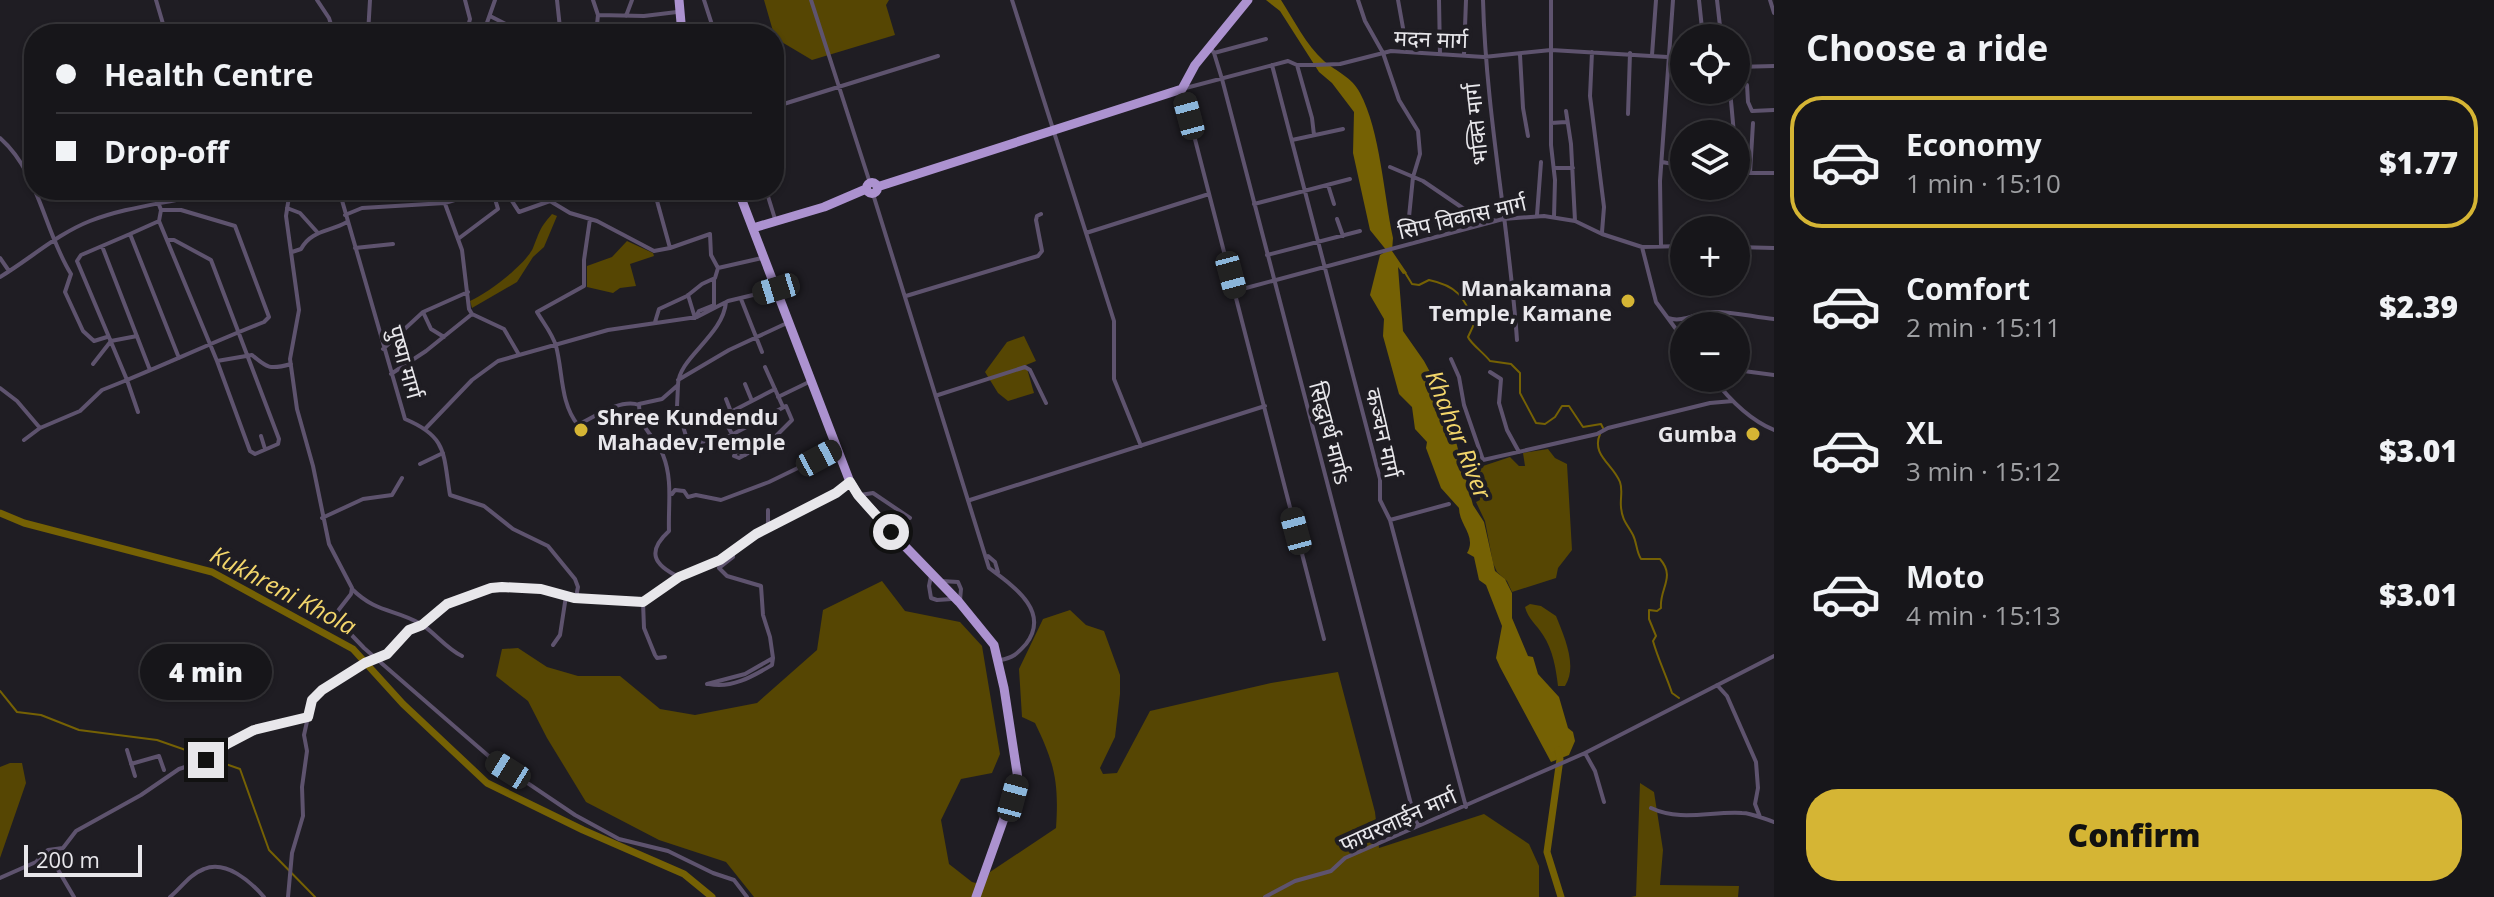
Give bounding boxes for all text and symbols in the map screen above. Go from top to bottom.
street label: मदन मार्ग [1394,22,1470,54]
text: Choose a ride [1806,23,2048,72]
map controls [1670,24,1750,392]
button: locate [1670,24,1750,104]
text: Health Centre [104,54,313,95]
street label: भक्ति मार्ग [1456,81,1494,167]
car [1171,90,1207,142]
button: layers [1670,120,1750,200]
text: Economy [1906,124,2042,165]
icon: car [1810,126,1882,198]
text: Drop-off [104,131,229,172]
text: $1.77 [2379,142,2458,183]
text: 1 min · 15:10 [1906,165,2061,201]
street label: सिप विकास मार्ग [1395,186,1530,245]
button: + [1670,216,1750,296]
car [1213,249,1249,301]
text: Comfort [1906,268,2030,309]
icon: car [1810,270,1882,342]
car [750,271,802,307]
place label: Manakamana Temple, Kamane [1429,272,1612,327]
text: $2.39 [2379,286,2458,327]
marker: Manakamana Temple, Kamane [1619,292,1637,310]
text: 2 min · 15:11 [1906,309,2061,345]
button: − [1670,312,1750,392]
street label: पुष्पा मार्ग [380,322,431,403]
water label: Khahar River [1419,365,1501,505]
street label: सिद्धार्थ मार्गs [1303,378,1359,488]
street label: कञ्चन मार्ग [1359,385,1409,481]
place label: Shree Kundendu Mahadev,Temple [597,401,785,456]
text: XL [1906,412,1943,453]
icon: car [1810,414,1882,486]
place label: Gumba [1658,418,1737,448]
marker: Shree Kundendu Mahadev,Temple [572,421,590,439]
marker: Gumba [1744,425,1762,443]
text: $3.01 [2379,430,2458,471]
car [792,436,846,480]
text: 3 min · 15:12 [1906,453,2061,489]
car [1278,505,1314,557]
route start [873,514,909,550]
water label: Kukhreni Khola [205,537,363,642]
text: Moto [1906,556,1984,597]
icon: car [1810,558,1882,630]
text: $3.01 [2379,574,2458,615]
text: 4 min · 15:13 [1906,597,2061,633]
callout: 4 min [140,644,272,700]
text: 4 min [169,654,243,690]
route end [188,742,224,778]
car [481,747,535,793]
car [995,772,1031,824]
street label: फायरलाईन मार्ग [1334,780,1462,858]
button: Confirm [1806,789,2462,881]
scale bar [24,841,142,877]
text: 200 m [36,844,100,874]

